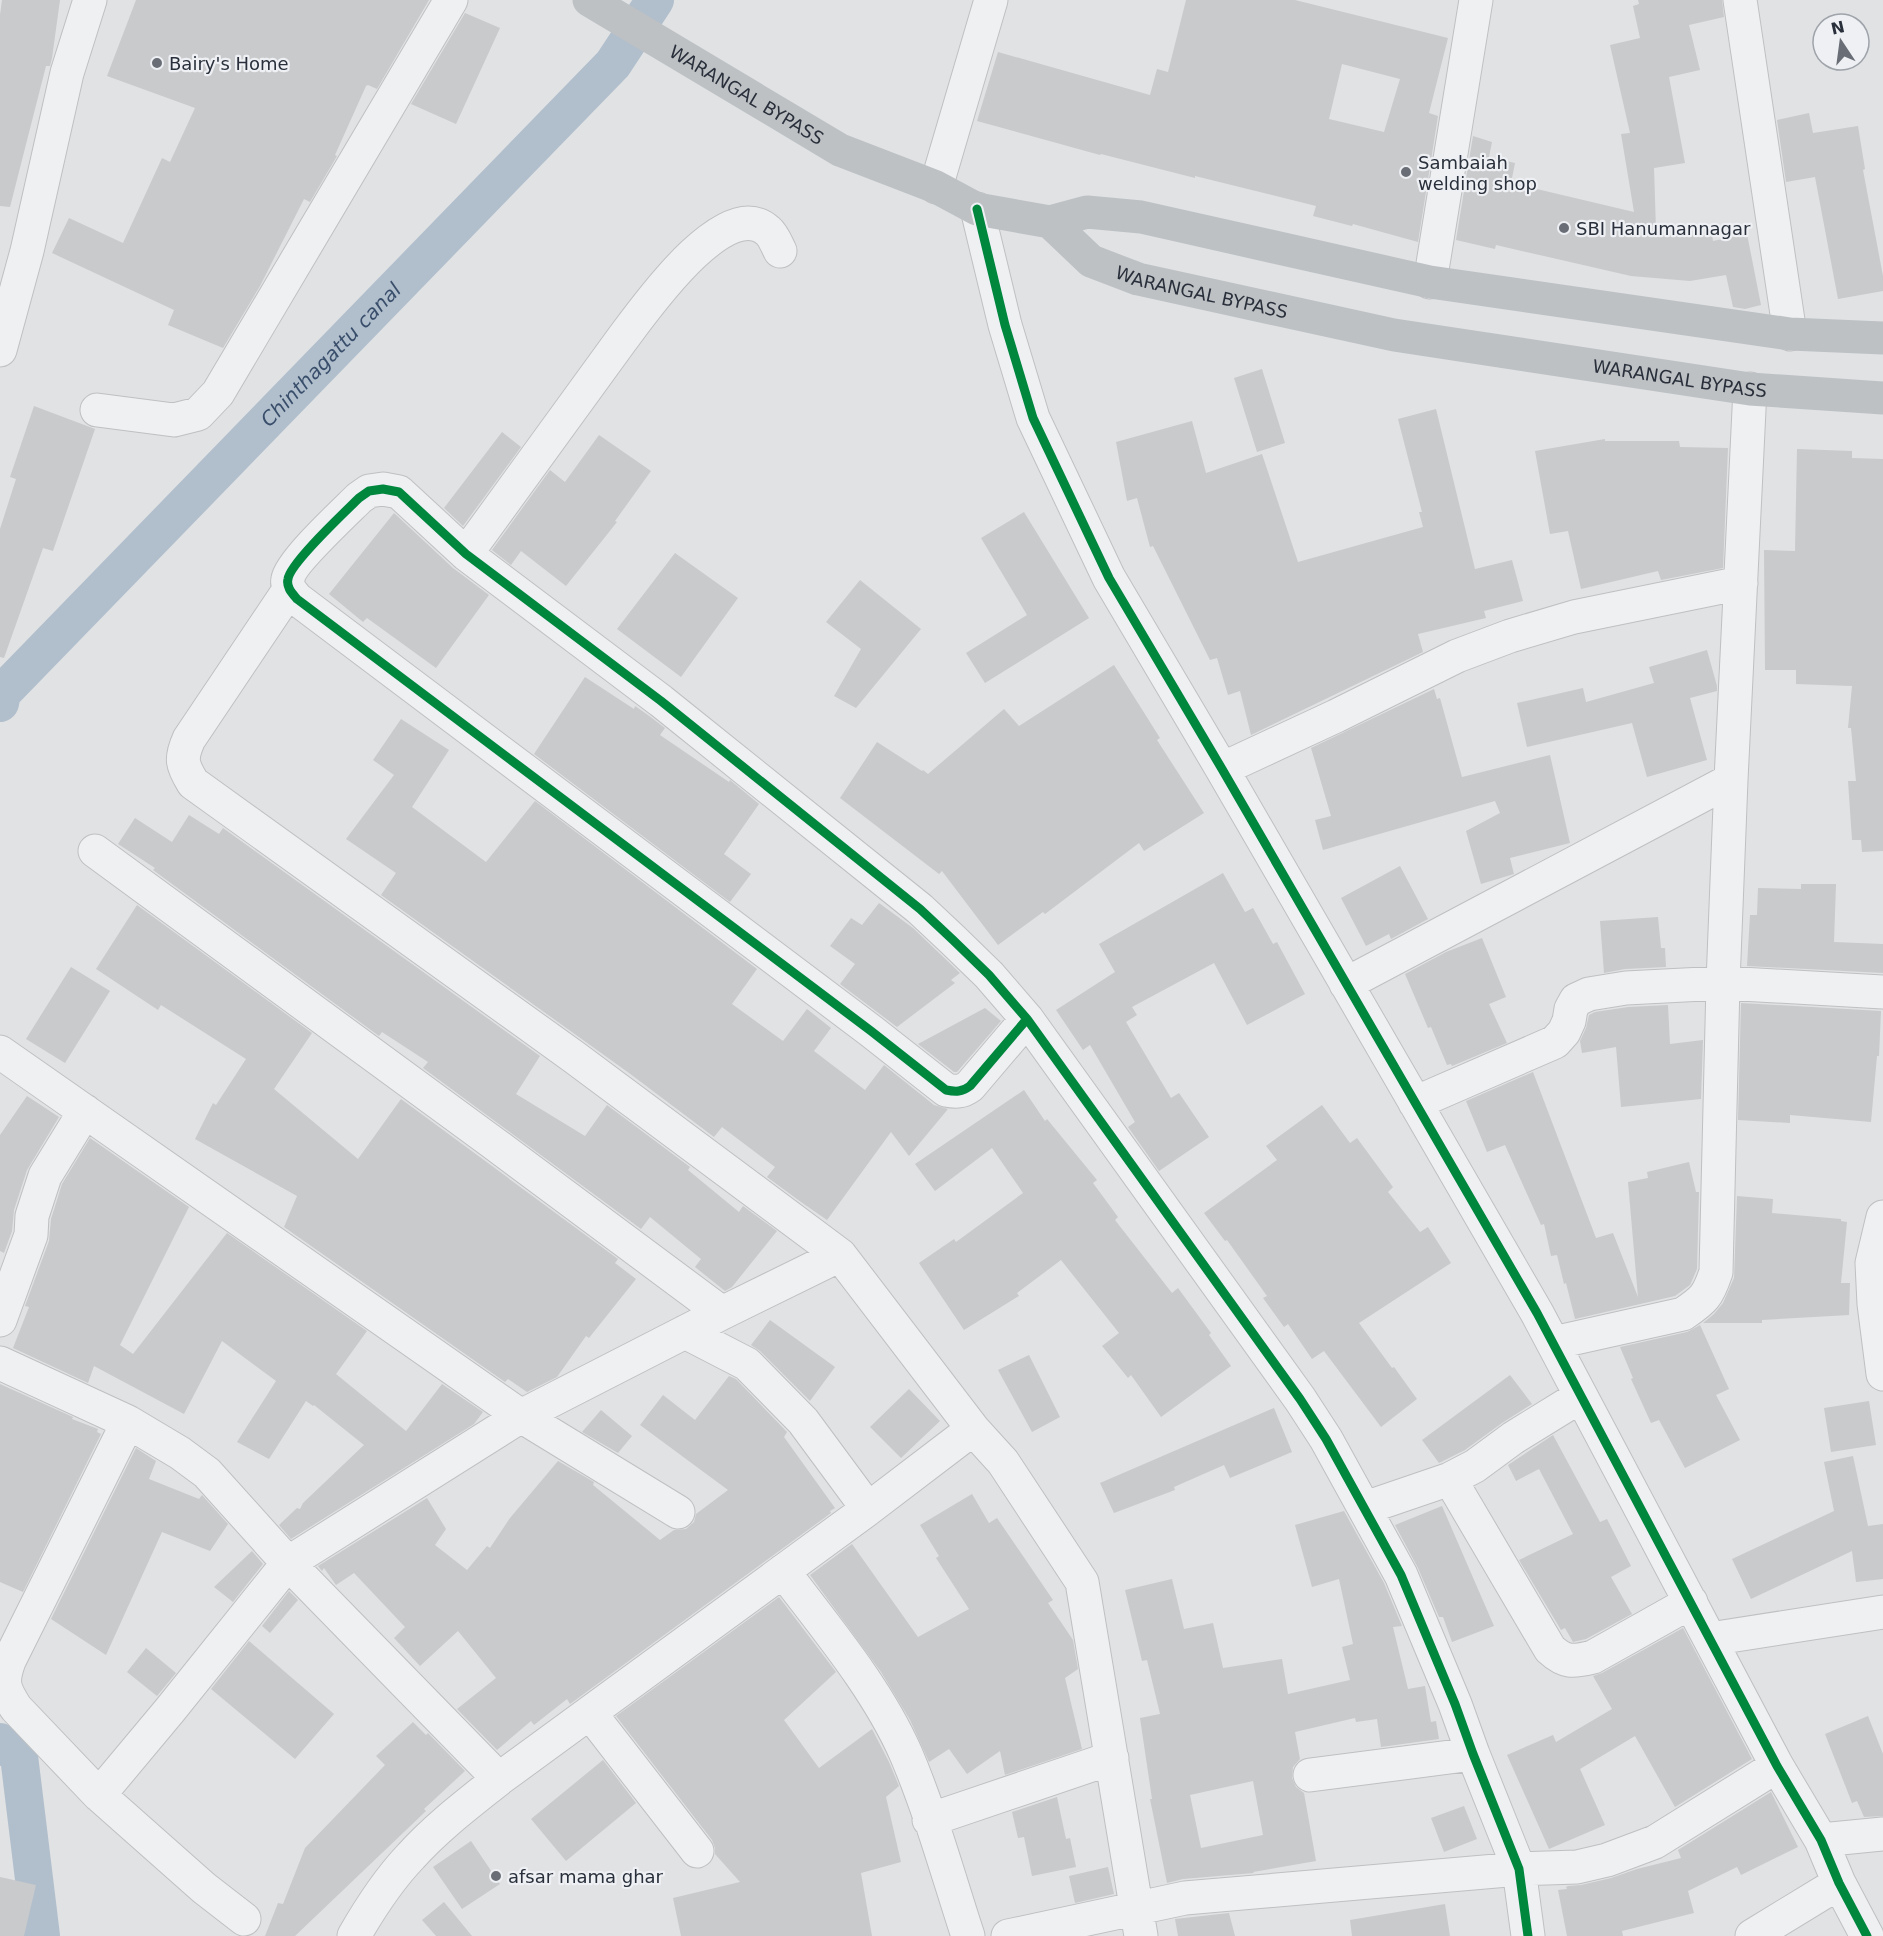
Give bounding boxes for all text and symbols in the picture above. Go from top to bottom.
north arrow [1811,12,1871,72]
text: N [1829,17,1846,39]
street label: WARANGAL BYPASS [666,40,828,149]
place label: Bairy's Home [169,53,289,74]
marker: Bairy's Home [150,56,164,70]
place label: Sambaiah welding shop [1418,152,1537,194]
marker: Sambaiah welding shop [1399,165,1413,179]
place label: SBI Hanumannagar [1576,218,1751,239]
marker: SBI Hanumannagar [1557,221,1571,235]
street label: WARANGAL BYPASS [1113,261,1290,322]
water label: Chinthagattu canal [256,277,406,432]
street label: WARANGAL BYPASS [1591,355,1768,401]
place label: afsar mama ghar [508,1866,664,1887]
marker: afsar mama ghar [489,1869,503,1883]

